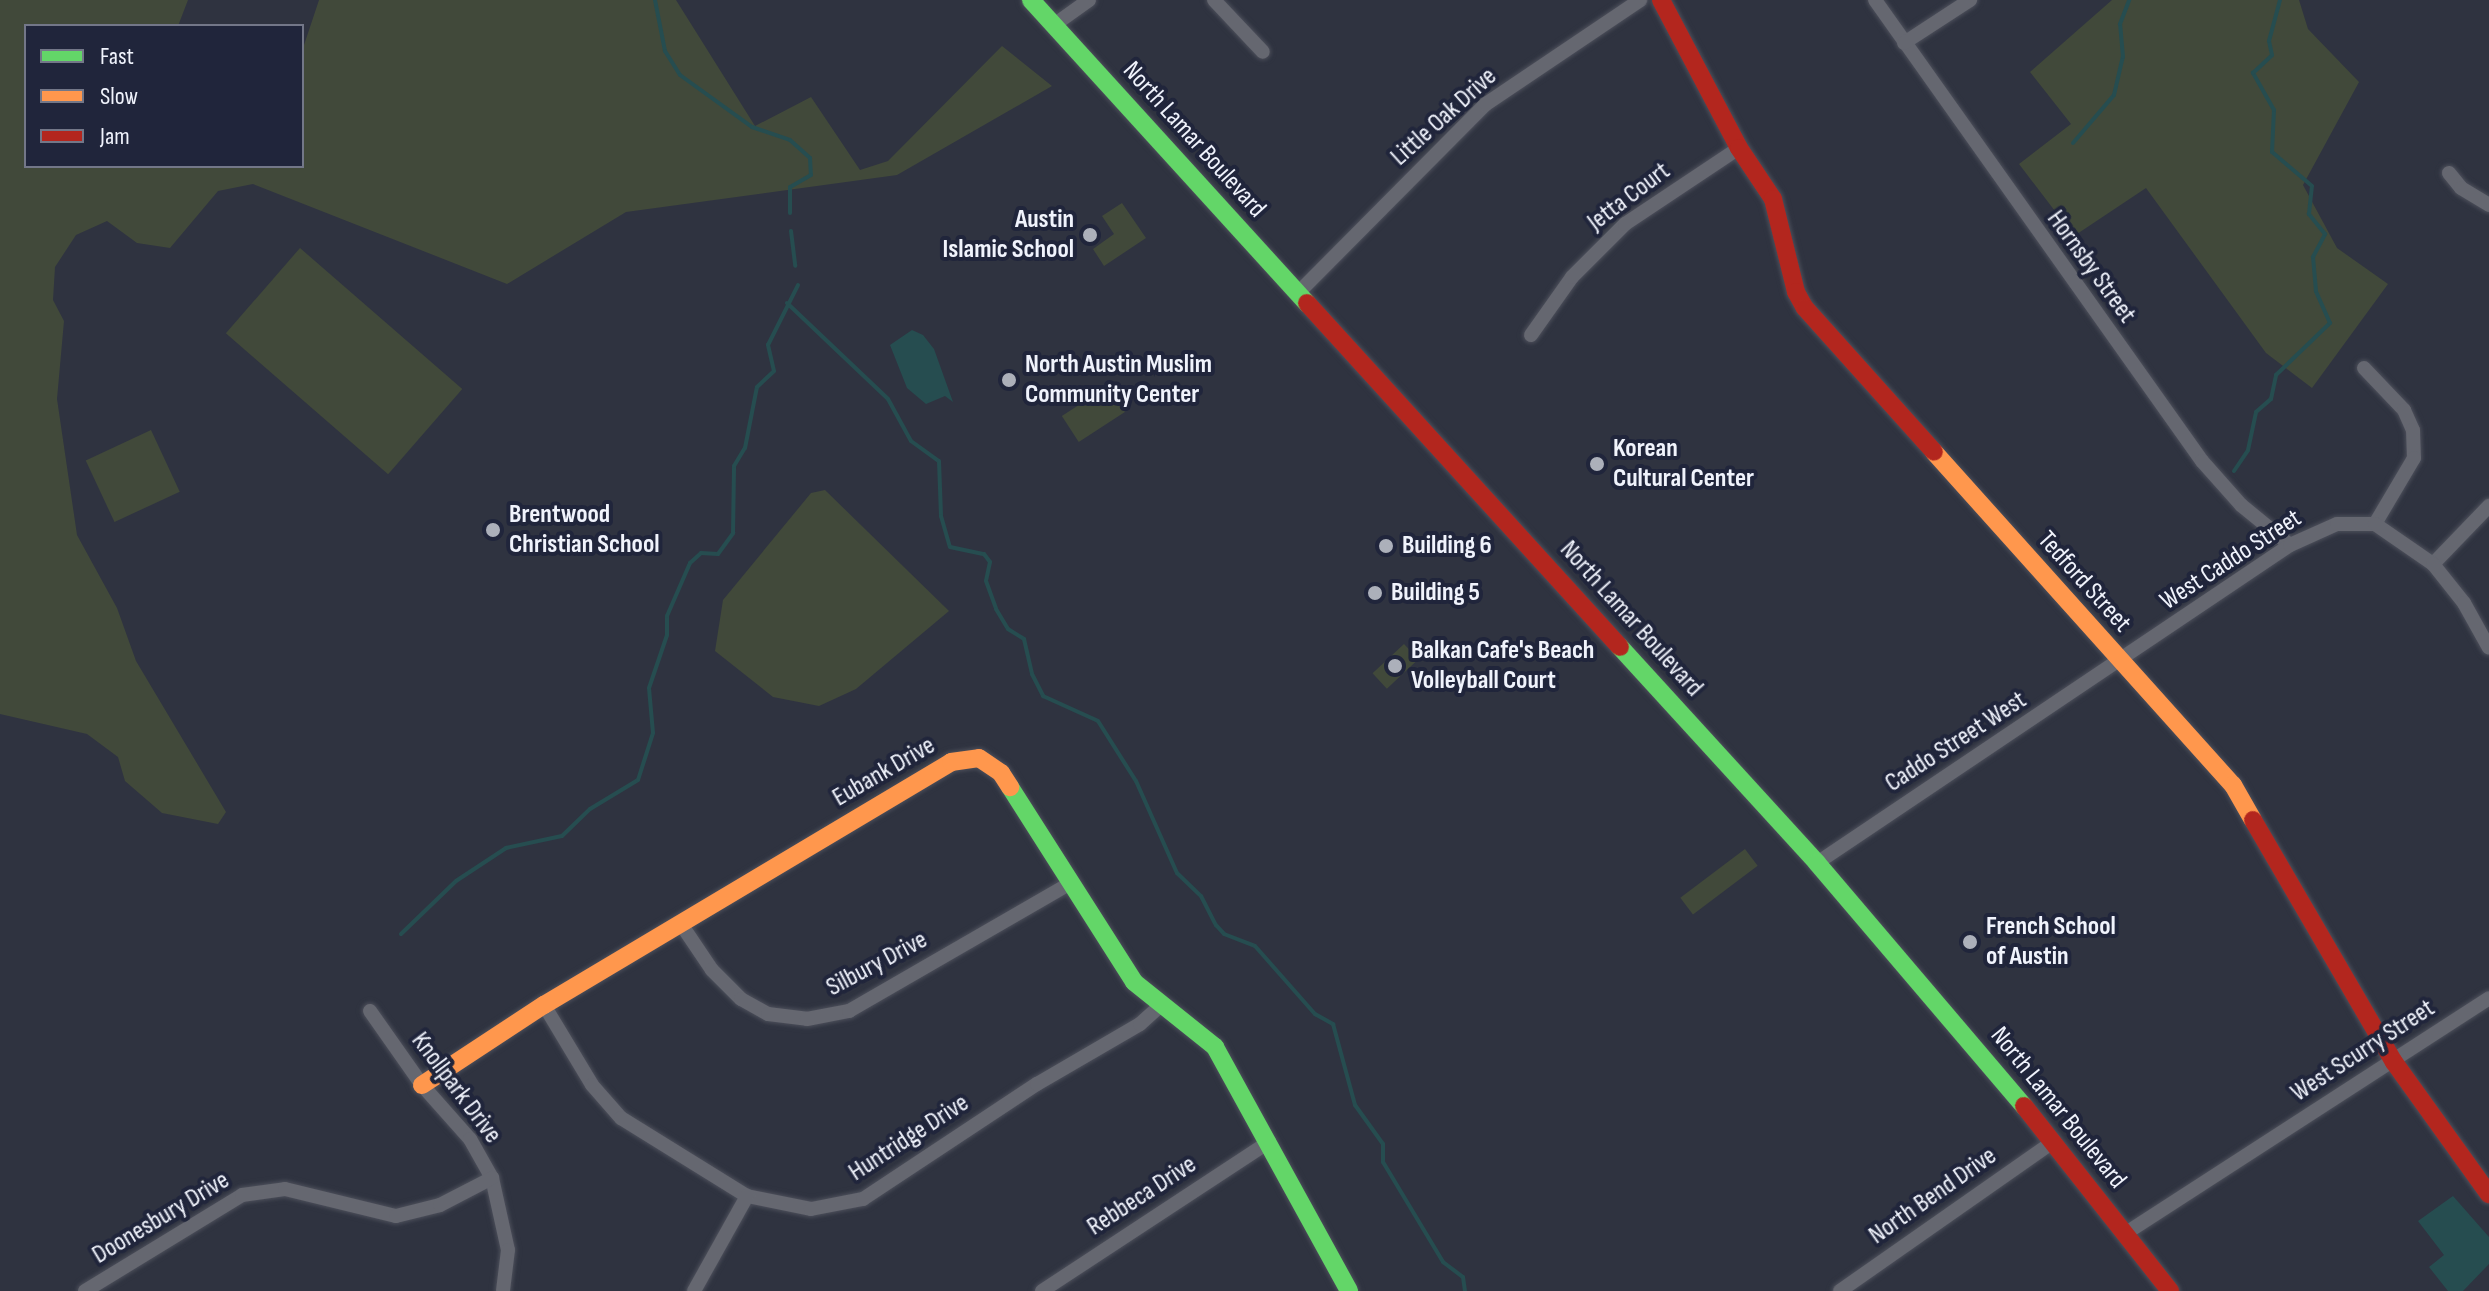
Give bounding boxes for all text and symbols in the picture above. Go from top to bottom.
legend [24,24,304,168]
text: Fast [100,42,134,71]
street label: North Lamar Boulevard [1116,56,1272,224]
street label: Little Oak Drive [1385,61,1503,173]
text: Slow [100,82,138,111]
text: Jam [100,122,130,151]
street label: Jetta Court [1582,156,1676,238]
place label: Austin Islamic School [943,204,1074,266]
street label: Hornsby Street [2040,205,2142,329]
marker: Austin Islamic School [1081,226,1099,244]
place label: North Austin Muslim Community Center [1025,349,1212,410]
marker: North Austin Muslim Community Center [1000,371,1018,389]
place label: Korean Cultural Center [1613,433,1754,494]
marker: Korean Cultural Center [1588,455,1606,473]
place label: Brentwood Christian School [509,499,660,560]
street label: West Caddo Street [2155,503,2307,617]
marker: Brentwood Christian School [484,521,502,539]
street label: Tedford Street [2031,525,2137,639]
place label: Building 6 [1402,530,1492,562]
street label: North Lamar Boulevard [1553,535,1709,703]
marker: Building 6 [1377,537,1395,555]
place label: Building 5 [1391,577,1480,609]
marker: Building 5 [1366,584,1384,602]
place label: Balkan Cafe's Beach Volleyball Court [1411,635,1594,696]
marker: Balkan Cafe's Beach Volleyball Court [1386,657,1404,675]
street label: Caddo Street West [1880,685,2032,799]
street label: Eubank Drive [827,730,941,814]
place label: French School of Austin [1986,911,2116,972]
street label: Silbury Drive [821,924,933,1004]
marker: French School of Austin [1961,933,1979,951]
street label: West Scurry Street [2285,993,2441,1109]
street label: North Lamar Boulevard [1983,1021,2133,1195]
street label: Knollpark Drive [404,1026,508,1150]
street label: Huntridge Drive [843,1088,975,1188]
street label: North Bend Drive [1863,1141,2003,1251]
street label: Rebbeca Drive [1082,1149,1202,1243]
street label: Doonesbury Drive [87,1165,235,1271]

